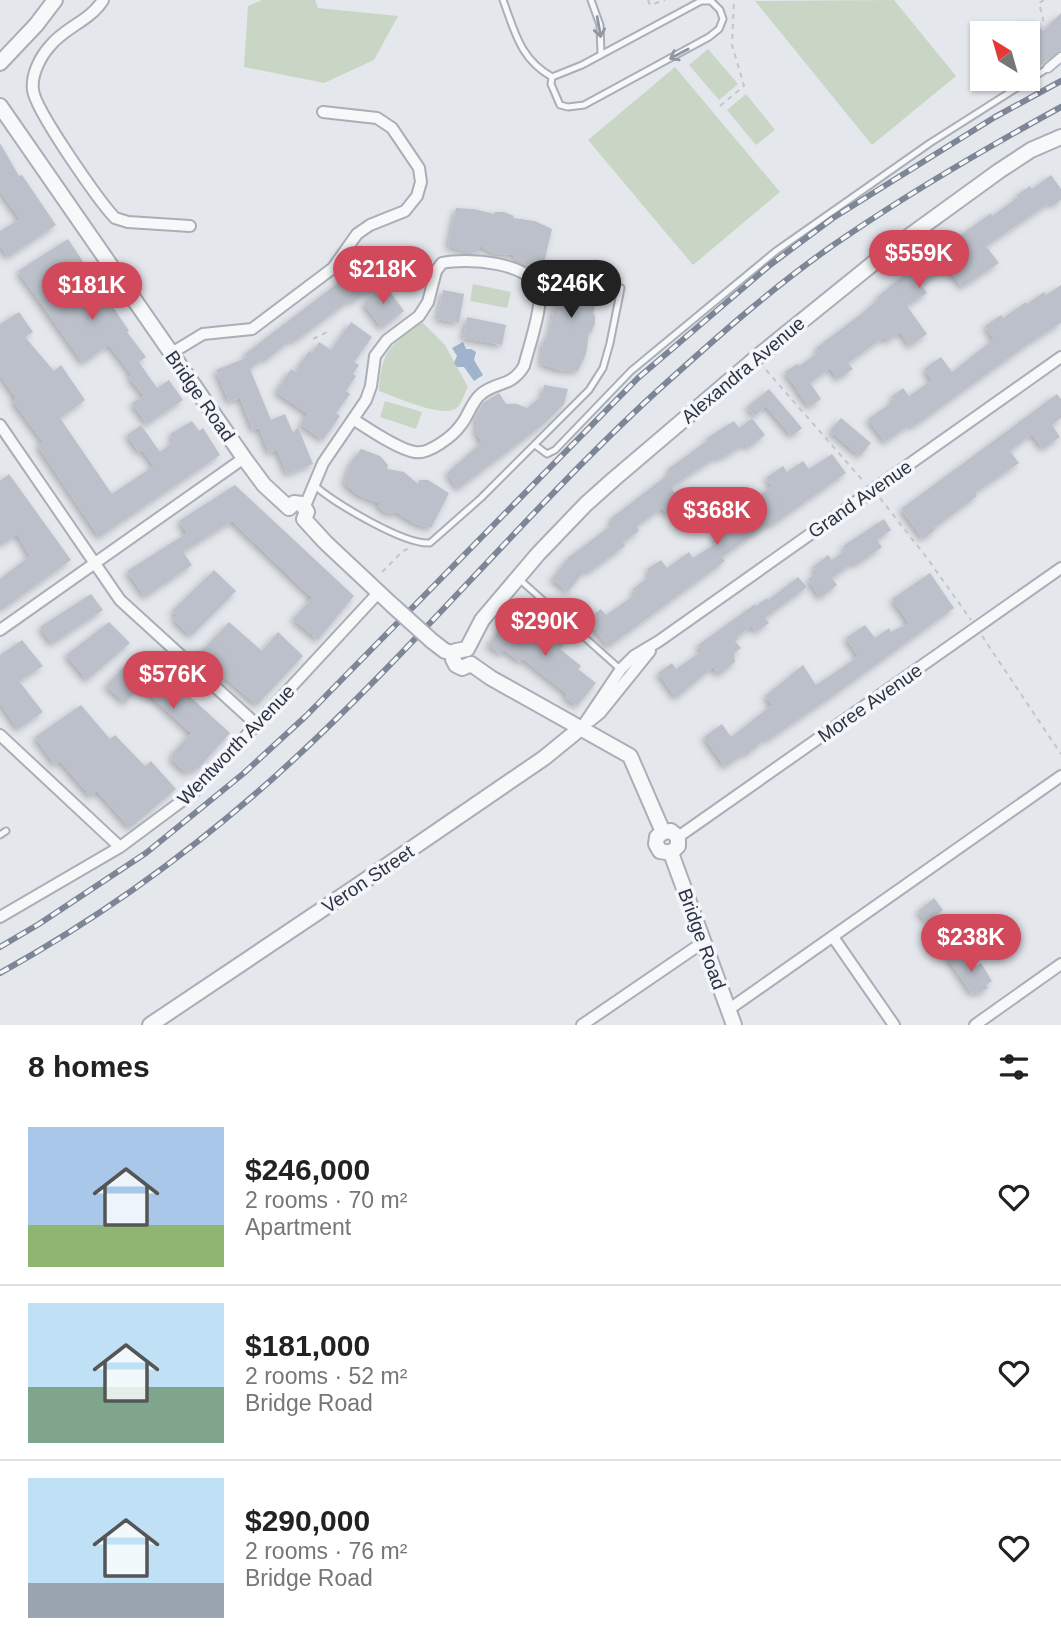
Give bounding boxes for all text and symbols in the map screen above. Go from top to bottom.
one-way arrow [593,15,606,38]
north arrow [970,21,1040,91]
map controls [970,21,1040,91]
one-way arrow [669,48,690,61]
pin: $559K [870,230,968,290]
text: $559K [885,240,953,266]
pin: $218K [334,246,432,306]
text: $218K [349,256,417,282]
pin: $246K [522,260,620,320]
pin: $181K [43,262,141,322]
text: $246K [537,270,605,296]
text: $181K [58,272,126,298]
street label: Alexandra Avenue [677,312,809,428]
street label: Bridge Road [161,347,239,445]
street label: Grand Avenue [804,456,916,542]
pin: $368K [668,488,766,547]
text: $368K [683,497,751,523]
pin: $290K [496,598,594,658]
text: $290K [511,608,579,634]
pin: $576K [124,652,222,711]
street label: Moree Avenue [814,659,926,747]
text: $576K [139,661,207,687]
street label: Wentworth Avenue [173,681,299,809]
street label: Veron Street [318,840,418,917]
street label: Bridge Road [674,886,730,992]
pin: $238K [922,914,1020,974]
text: $238K [937,924,1005,950]
icon: filters [995,1048,1033,1086]
text: 8 homes [28,1050,150,1083]
text: $246,000 [245,1153,370,1186]
icon: home [84,1155,168,1239]
icon: heart [995,1178,1033,1216]
text: 2 rooms · 70 m² [245,1187,407,1213]
text: Apartment [245,1214,351,1240]
text: $181,000 [245,1329,370,1362]
icon: home [84,1331,168,1415]
icon: heart [995,1354,1033,1392]
text: 2 rooms · 52 m² [245,1363,407,1389]
text: Bridge Road [245,1390,373,1416]
text: $290,000 [245,1504,370,1537]
icon: home [84,1506,168,1590]
icon: heart [995,1529,1033,1567]
text: 2 rooms · 76 m² [245,1538,407,1564]
text: Bridge Road [245,1565,373,1591]

